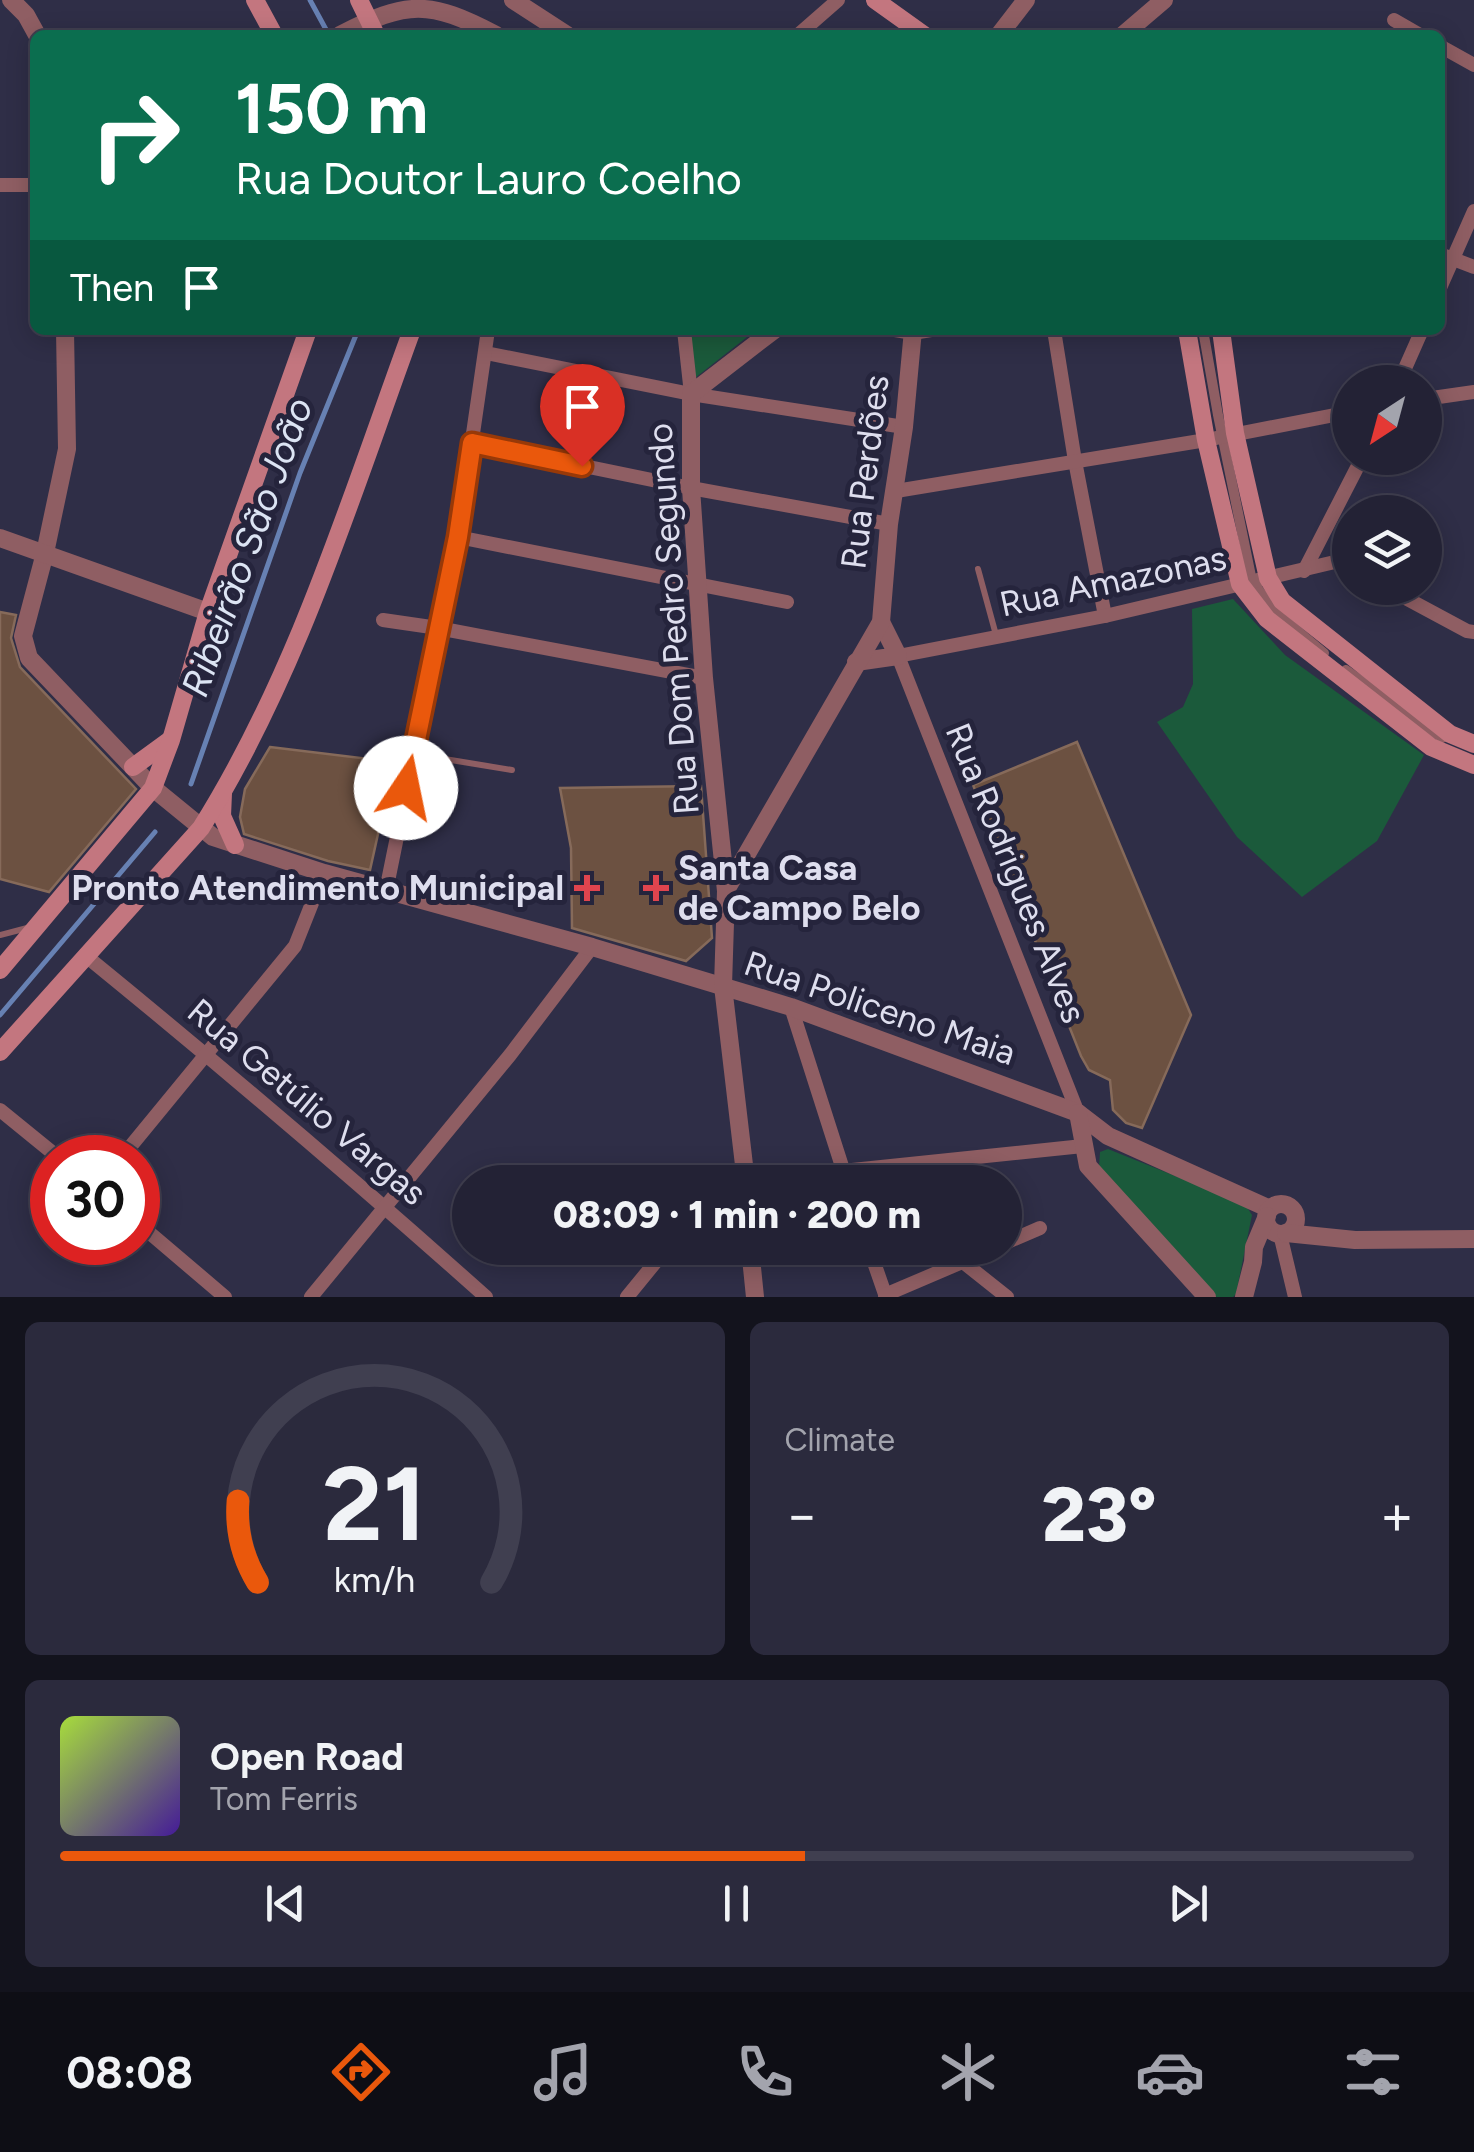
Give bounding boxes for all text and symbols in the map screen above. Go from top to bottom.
text: 150 m [235,66,428,151]
icon: right [70,70,200,200]
text: Rua Doutor Lauro Coelho [235,151,742,205]
icon: arrive [174,260,229,315]
text: Then [70,265,154,311]
pin [540,364,625,467]
north arrow [1332,365,1442,475]
map controls [1332,365,1442,605]
street label: Rua Perdões [832,373,898,571]
icon: arrive [555,379,610,434]
water label: Ribeirão São João [172,391,322,703]
street label: Rua Dom Pedro Segundo [638,422,708,816]
button: layers [1332,495,1442,605]
street label: Rua Amazonas [996,537,1230,625]
street label: Rua Rodrigues Alves [937,717,1095,1029]
position arrow [354,736,458,840]
place label: Santa Casa de Campo Belo [678,847,921,929]
place label: Pronto Atendimento Municipal [71,867,564,909]
marker: Pronto Atendimento Municipal [574,875,600,901]
marker: Santa Casa de Campo Belo [643,875,669,901]
street label: Rua Policeno Maia [739,942,1021,1074]
street label: Rua Getúlio Vargas [179,990,435,1214]
speed limit sign: 30 [30,1135,160,1265]
text: 08:09 · 1 min · 200 m [553,1192,921,1238]
text: Climate [785,1421,895,1459]
text: 21 [323,1441,427,1566]
text: 23° [1042,1470,1157,1560]
text: − [785,1482,819,1548]
text: + [1380,1482,1414,1548]
text: km/h [334,1558,416,1601]
text: Open Road [210,1734,404,1780]
text: Tom Ferris [210,1780,358,1818]
icon: previous [258,1876,313,1931]
icon: pause [709,1876,764,1931]
icon: next [1161,1876,1216,1931]
icon: directions [326,2037,396,2107]
icon: music [528,2037,598,2107]
icon: phone [730,2037,800,2107]
icon: climate [933,2037,1003,2107]
icon: car [1135,2037,1205,2107]
icon: filters [1338,2037,1408,2107]
text: 08:08 [66,2045,193,2099]

